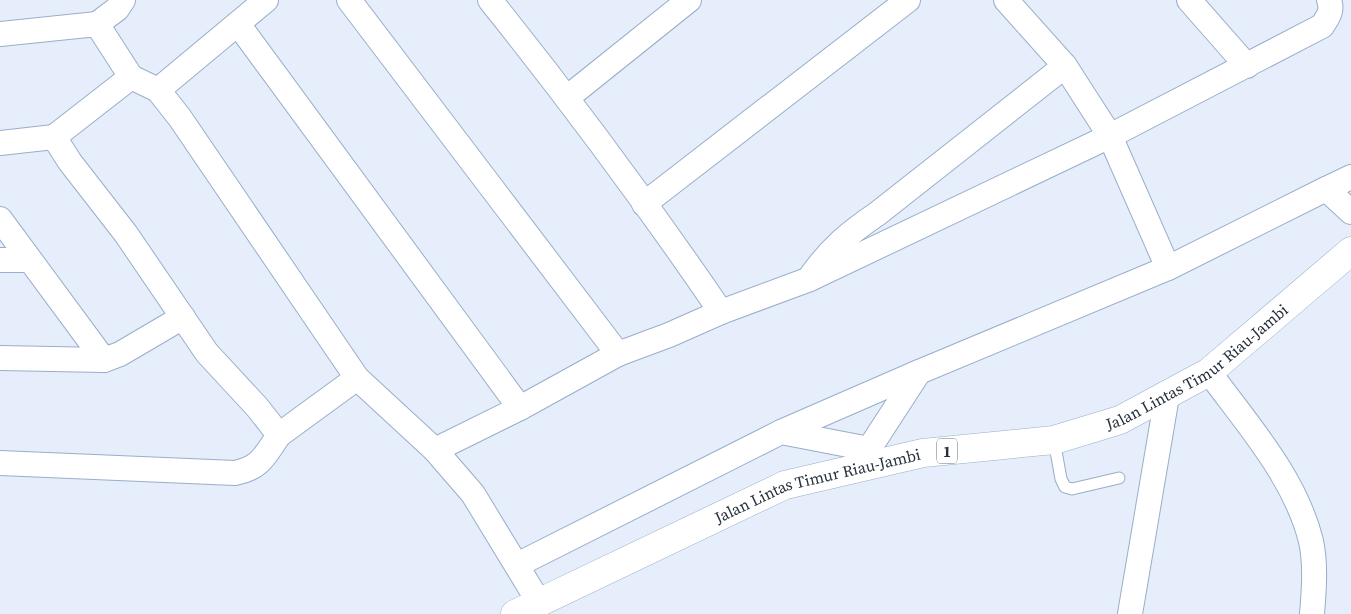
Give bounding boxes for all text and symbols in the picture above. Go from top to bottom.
street label: Jalan Lintas Timur Riau-Jambi [1102,298,1293,435]
road number: 1 [937,438,957,464]
street label: Jalan Lintas Timur Riau-Jambi [710,443,923,529]

